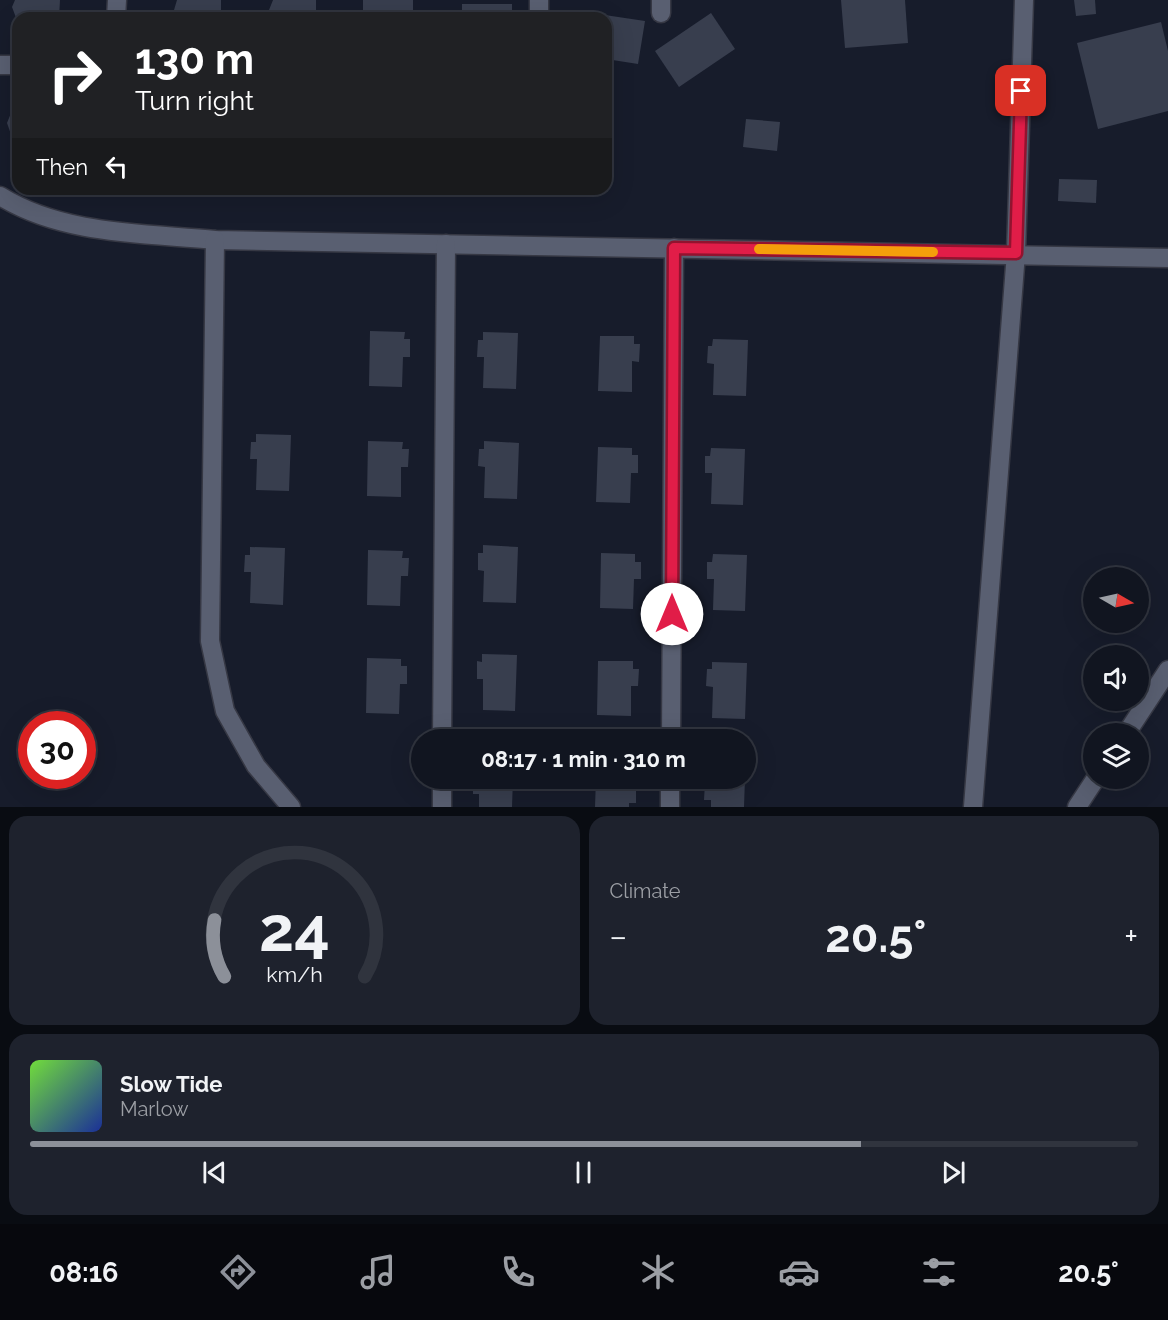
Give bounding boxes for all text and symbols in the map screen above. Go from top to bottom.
text: 130 m [135,35,254,84]
icon: right [36,36,114,114]
pin [995,65,1046,116]
icon: arrive [1004,74,1037,107]
text: Turn right [135,85,254,116]
icon: left [100,150,133,183]
text: Then [36,154,88,180]
north arrow [1083,567,1149,633]
map controls [1083,567,1149,789]
position arrow [640,582,704,646]
button: sound [1083,645,1149,711]
speed limit sign: 30 [18,711,96,789]
button: layers [1083,723,1149,789]
text: 08:17 · 1 min · 310 m [481,746,686,772]
text: Climate [610,879,681,903]
text: 24 [259,892,330,966]
text: 20.5° [825,910,926,963]
text: − [610,917,627,956]
text: + [1124,917,1138,956]
text: km/h [266,963,323,988]
text: Slow Tide [120,1071,222,1097]
text: Marlow [120,1097,189,1121]
icon: previous [198,1156,231,1189]
icon: pause [567,1156,600,1189]
icon: next [937,1156,970,1189]
icon: directions [217,1251,259,1293]
icon: music [357,1251,399,1293]
icon: phone [497,1251,539,1293]
icon: climate [637,1251,679,1293]
icon: car [778,1251,820,1293]
icon: filters [918,1251,960,1293]
text: 08:16 [49,1257,118,1288]
text: 20.5° [1058,1257,1119,1288]

